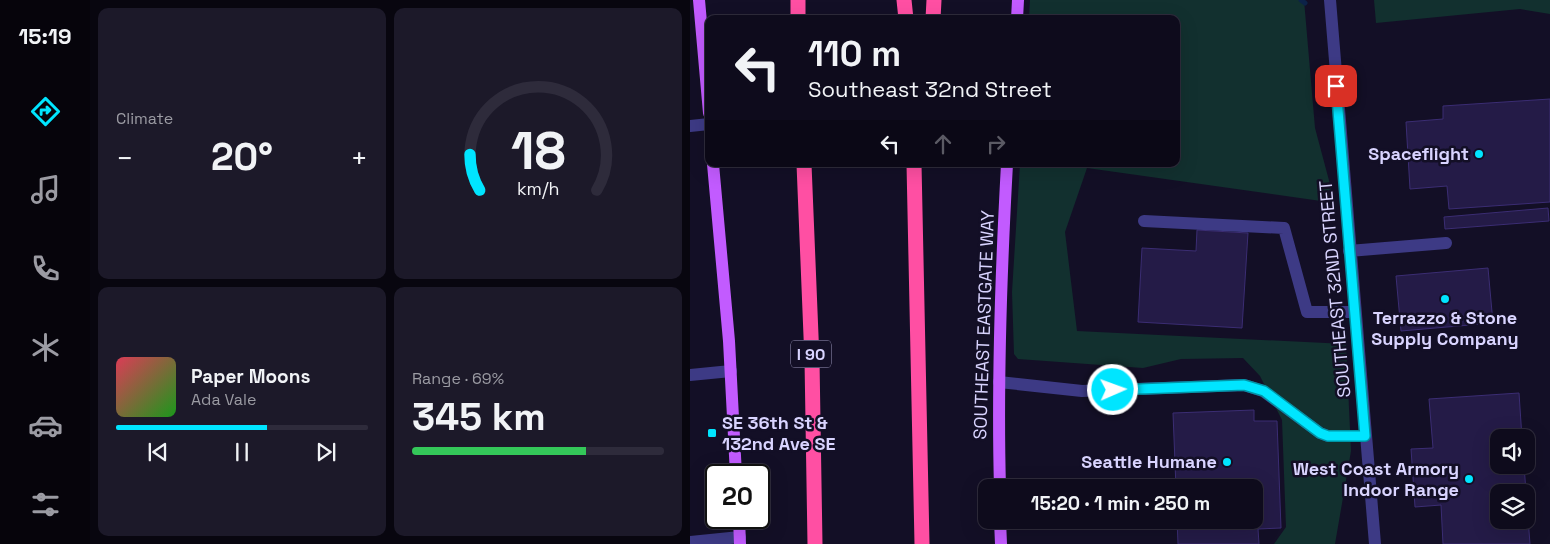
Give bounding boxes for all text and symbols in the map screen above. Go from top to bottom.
text: 15:19 [18,22,72,50]
text: 110 m [808,32,901,76]
icon: left [725,35,790,100]
pin [1315,65,1357,107]
icon: arrive [1322,72,1350,100]
text: Southeast 32nd Street [808,75,1052,103]
icon: directions [28,94,63,129]
text: Climate [116,108,173,129]
text: 18 [511,118,565,184]
icon: left [876,130,904,158]
icon: ahead [929,130,957,158]
icon: right [982,130,1010,158]
text: 20° [211,133,273,181]
text: − [116,140,133,176]
text: + [351,140,368,176]
place label: Spaceflight [1368,142,1469,165]
marker: Spaceflight [1473,148,1485,160]
icon: music [28,172,63,207]
text: km/h [517,177,559,200]
street label: SOUTHEAST 32ND STREET [1314,179,1355,398]
street label: SOUTHEAST EASTGATE WAY [968,210,999,440]
icon: phone [28,251,63,286]
marker: Terrazzo & Stone Supply Company [1439,293,1451,305]
place label: Terrazzo & Stone Supply Company [1371,306,1519,350]
icon: climate [28,330,63,365]
road number: I 90 [791,340,831,368]
position arrow [1086,363,1138,415]
text: Paper Moons [191,364,310,389]
text: Range · 69% [412,368,504,389]
text: Ada Vale [191,389,256,410]
text: 345 km [412,393,546,441]
icon: car [28,408,63,443]
place label: SE 36th St & 132nd Ave SE [722,411,835,455]
marker: SE 36th St & 132nd Ave SE [706,427,718,439]
map controls [1490,429,1535,529]
button: sound [1490,429,1535,474]
icon: previous [144,438,172,466]
icon: pause [228,438,256,466]
icon: next [312,438,340,466]
place label: Seattle Humane [1081,450,1217,473]
marker: Seattle Humane [1221,456,1233,468]
place label: West Coast Armory Indoor Range [1293,457,1459,501]
speed limit sign: 20 [705,464,770,529]
marker: West Coast Armory Indoor Range [1463,473,1475,485]
button: layers [1490,484,1535,529]
icon: filters [28,487,63,522]
text: 15:20 · 1 min · 250 m [1031,491,1210,516]

